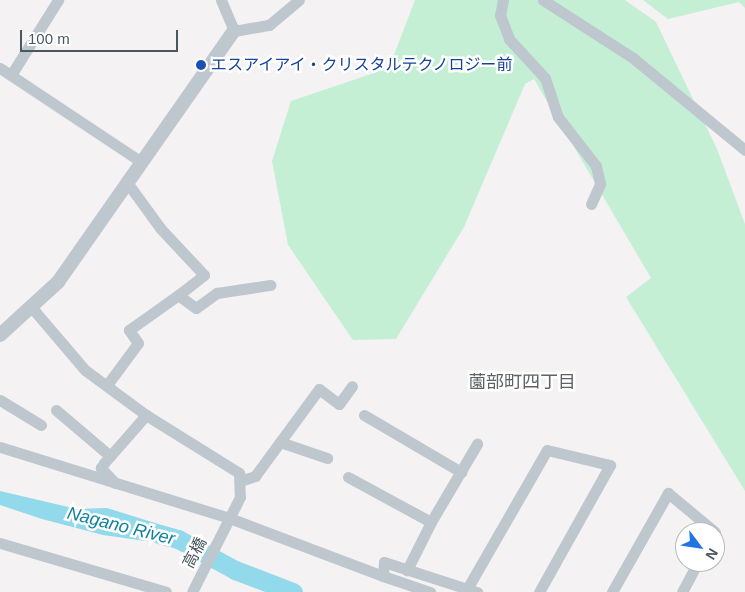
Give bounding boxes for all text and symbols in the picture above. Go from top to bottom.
scale bar [22,20,180,52]
text: 100 m [28,30,70,47]
place label: エスアイアイ・クリスタルテクノロジー前 [211,55,515,75]
marker: エスアイアイ・クリスタルテクノロジー前 [195,59,207,71]
district label: 薗部町四丁目 [468,371,576,393]
water label: Nagano River [65,502,177,550]
north arrow [675,522,725,572]
street label: 高橋 [179,534,211,572]
text: N [703,546,721,563]

